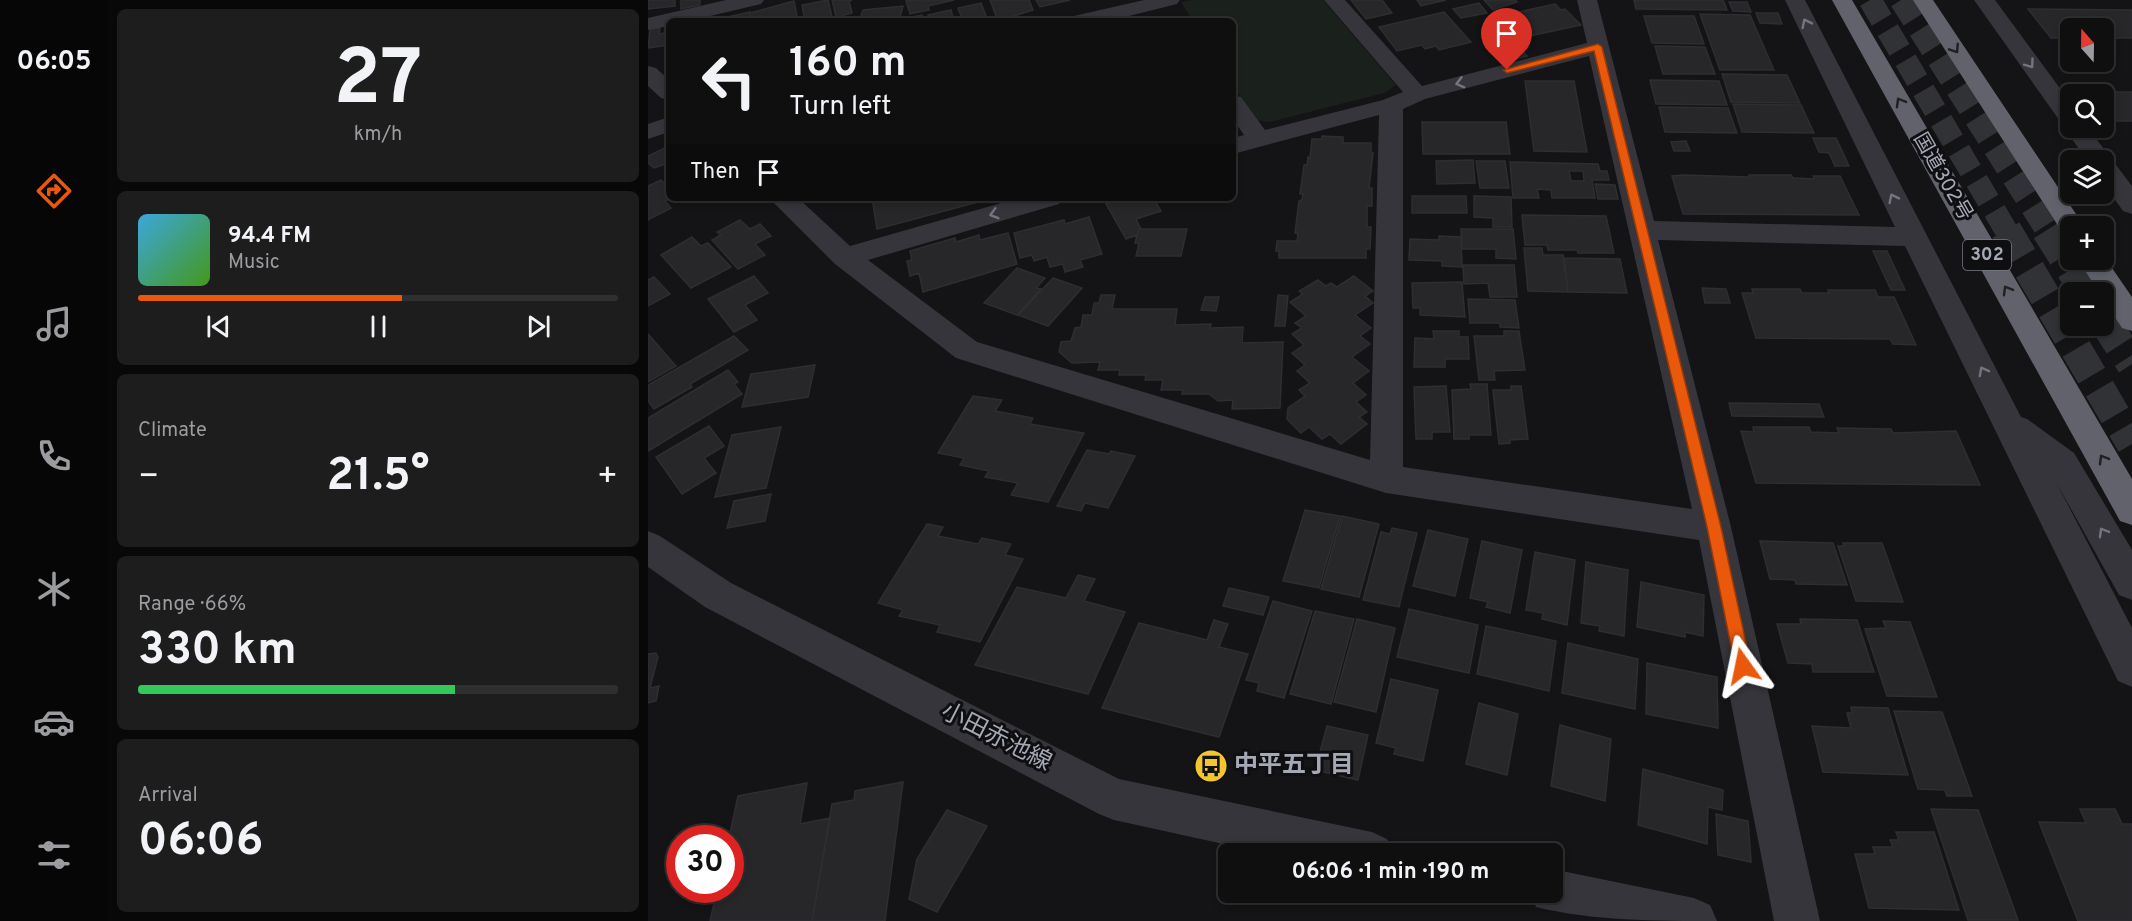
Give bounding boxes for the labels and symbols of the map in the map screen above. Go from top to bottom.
pin [1481,8,1532,70]
north arrow [2060,18,2114,72]
one-way arrow [1802,19,1814,30]
one-way arrow [1947,43,1959,53]
one-way arrow [2023,58,2034,69]
one-way arrow [1455,75,1465,88]
one-way arrow [1896,98,1907,108]
street label: 国道302号 [1907,129,1977,225]
one-way arrow [1888,194,1900,205]
one-way arrow [989,207,1000,219]
road number: 302 [1963,240,2011,270]
one-way arrow [2002,286,2014,296]
one-way arrow [1978,367,1990,378]
one-way arrow [2099,455,2110,465]
one-way arrow [2098,528,2110,538]
position arrow [1711,634,1775,698]
street label: 小田赤池線 [936,697,1056,779]
bus stop icon: 中平五丁目 [1193,748,1229,784]
place label: 中平五丁目 [1234,751,1354,781]
speed limit sign: 30 [666,825,744,903]

